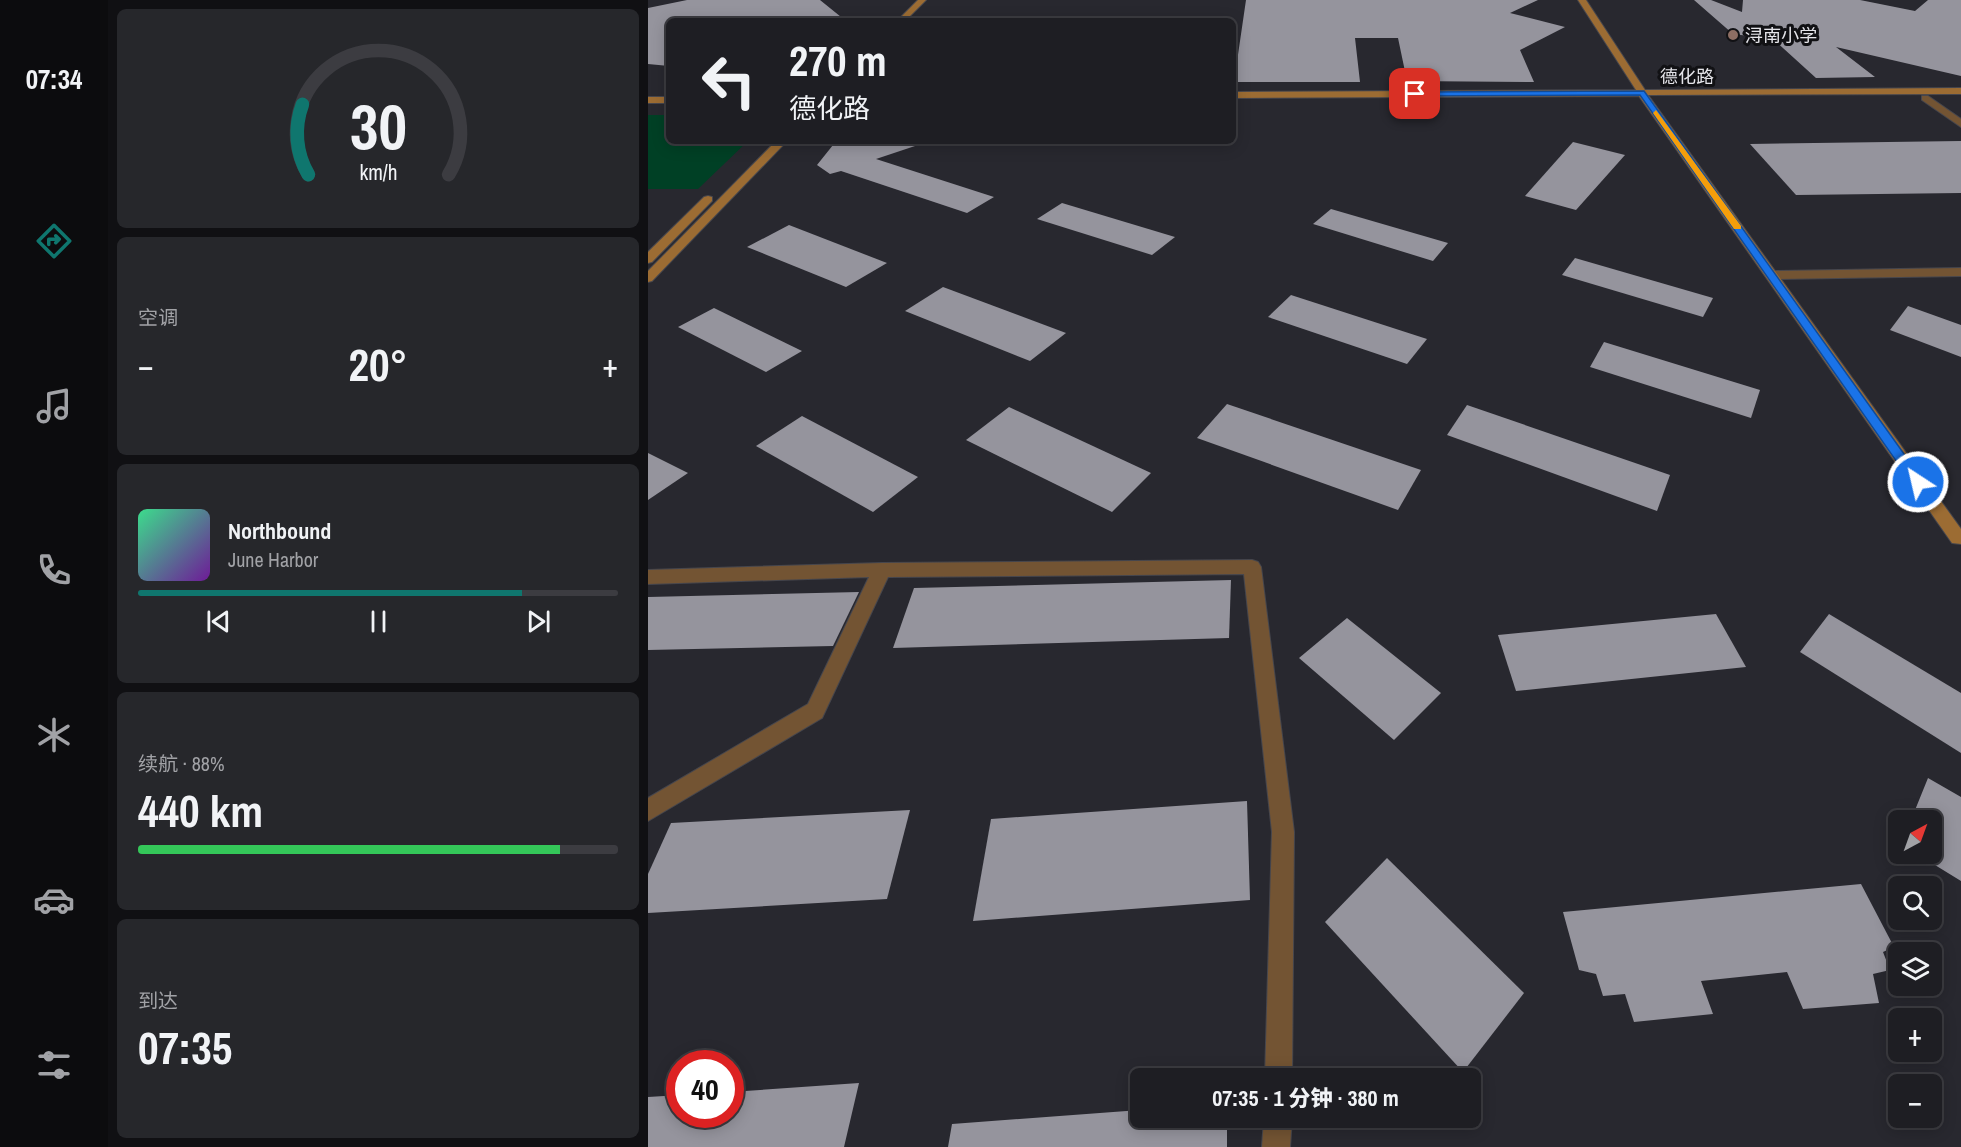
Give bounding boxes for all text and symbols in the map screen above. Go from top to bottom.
place label: 浔南小学 [1745,23,1817,48]
marker: 浔南小学 [1726,28,1740,42]
text: 270 m [789,33,887,89]
icon: left [690,42,768,120]
text: 07:34 [26,61,82,97]
street label: 德化路 [1660,64,1714,89]
pin [1389,68,1440,119]
icon: arrive [1398,77,1431,110]
text: 30 [350,84,406,168]
text: 德化路 [789,90,870,126]
text: km/h [359,159,397,188]
icon: directions [33,220,75,262]
text: 空调 [138,304,178,331]
text: 20° [348,334,408,395]
text: − [138,343,154,387]
text: + [602,343,618,387]
icon: music [33,385,75,427]
position arrow [1886,450,1950,514]
text: Northbound [228,516,331,546]
text: June Harbor [228,546,318,573]
icon: phone [33,549,75,591]
icon: previous [202,605,235,638]
icon: pause [362,605,395,638]
icon: next [522,605,555,638]
icon: climate [33,714,75,756]
text: 续航 · 88% [138,750,225,777]
text: 440 km [138,780,263,841]
north arrow [1888,810,1942,864]
map controls [1888,810,1942,1128]
button: search [1888,876,1942,930]
icon: car [33,879,75,921]
button: layers [1888,942,1942,996]
text: 到达 [138,987,178,1014]
button: + [1888,1008,1942,1062]
text: 07:35 [138,1017,232,1078]
icon: filters [33,1044,75,1086]
speed limit sign: 40 [666,1050,744,1128]
button: − [1888,1074,1942,1128]
text: 07:35 · 1 分钟 · 380 m [1212,1083,1399,1113]

